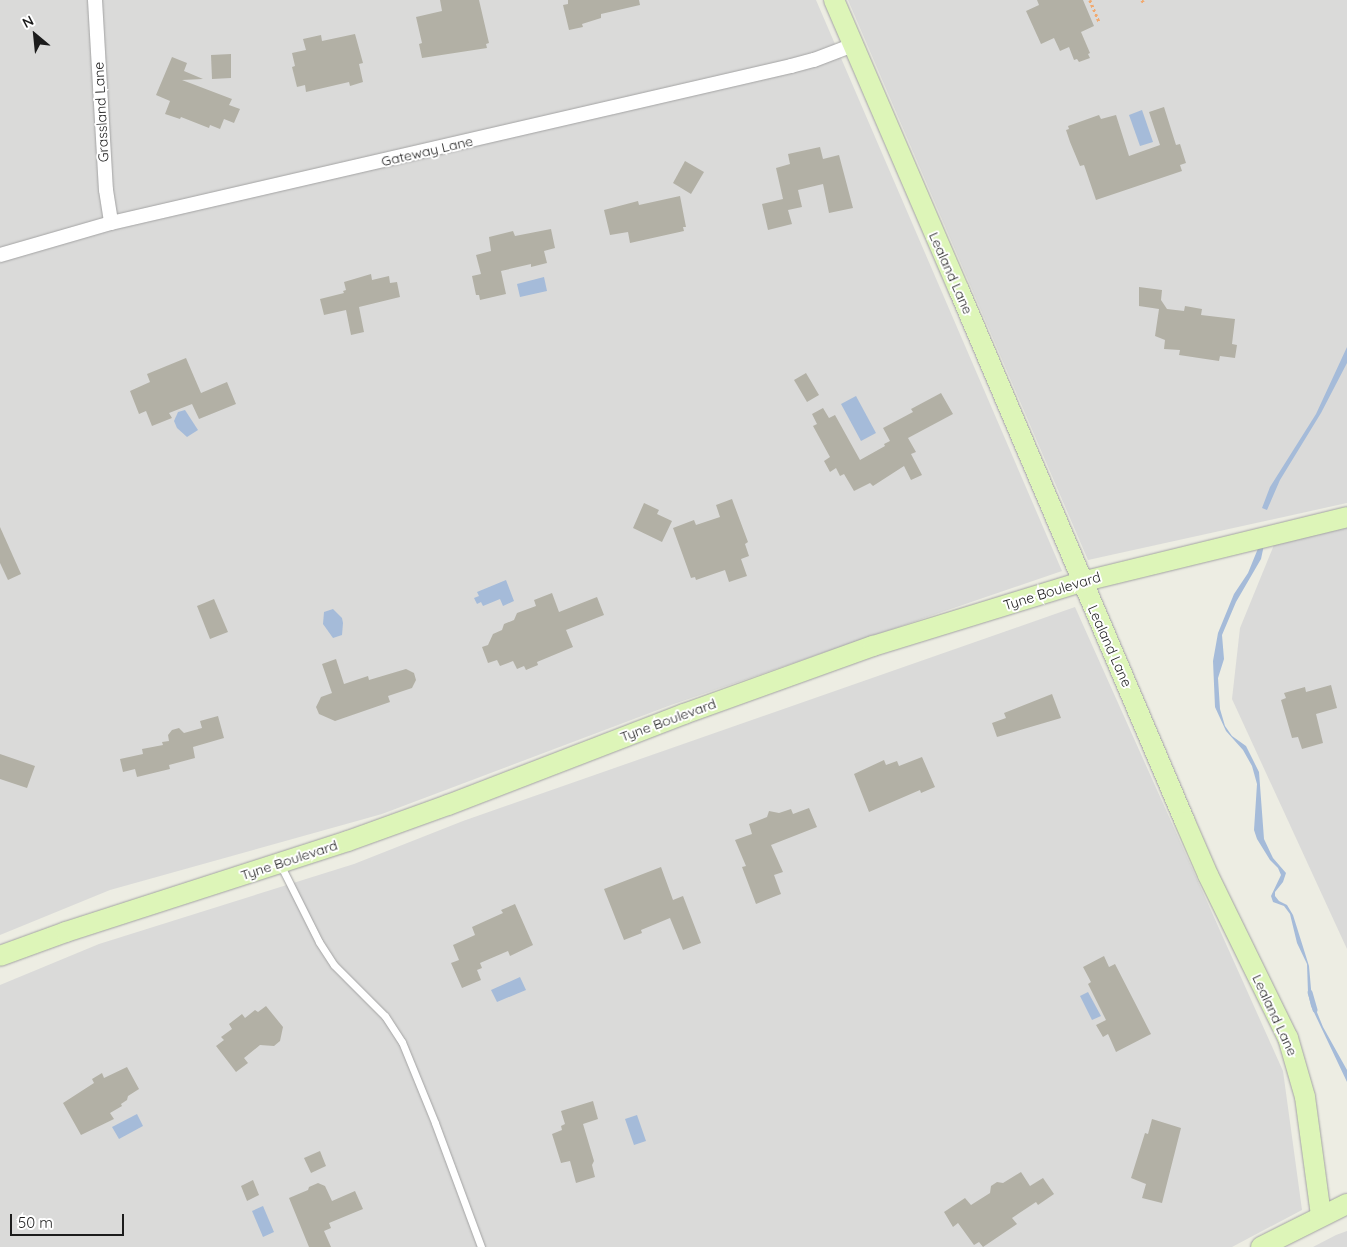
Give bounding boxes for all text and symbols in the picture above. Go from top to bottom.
north arrow [10,10,60,60]
text: N [19,11,37,32]
street label: Grassland Lane [90,61,112,163]
street label: Gateway Lane [379,132,475,170]
street label: Lealand Lane [925,229,977,317]
street label: Tyne Boulevard [1001,568,1103,614]
street label: Lealand Lane [1084,602,1136,690]
street label: Tyne Boulevard [618,695,718,745]
street label: Tyne Boulevard [238,836,340,884]
street label: Lealand Lane [1249,972,1301,1058]
scale bar [12,1204,126,1236]
text: 50 m [18,1213,53,1232]

